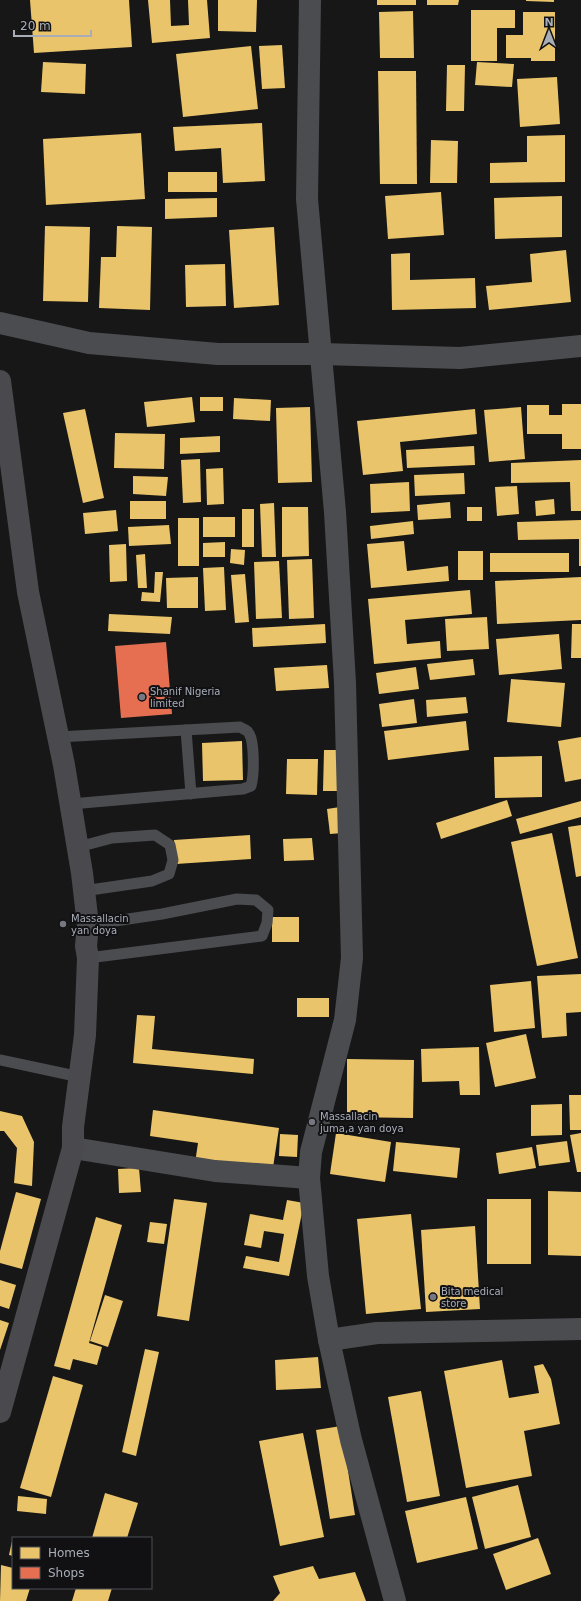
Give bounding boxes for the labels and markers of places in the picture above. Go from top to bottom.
place label: Shanif Nigeria limited [150,686,220,709]
marker: Shanif Nigeria limited [137,692,147,702]
place label: Massallacin yan doya [71,913,129,936]
marker: Massallacin yan doya [58,919,68,929]
place label: Massallacin juma,a yan doya [319,1111,404,1134]
marker: Massallacin juma,a yan doya [307,1117,317,1127]
place label: Bita medical store [441,1286,503,1309]
marker: Bita medical store [428,1292,438,1302]

